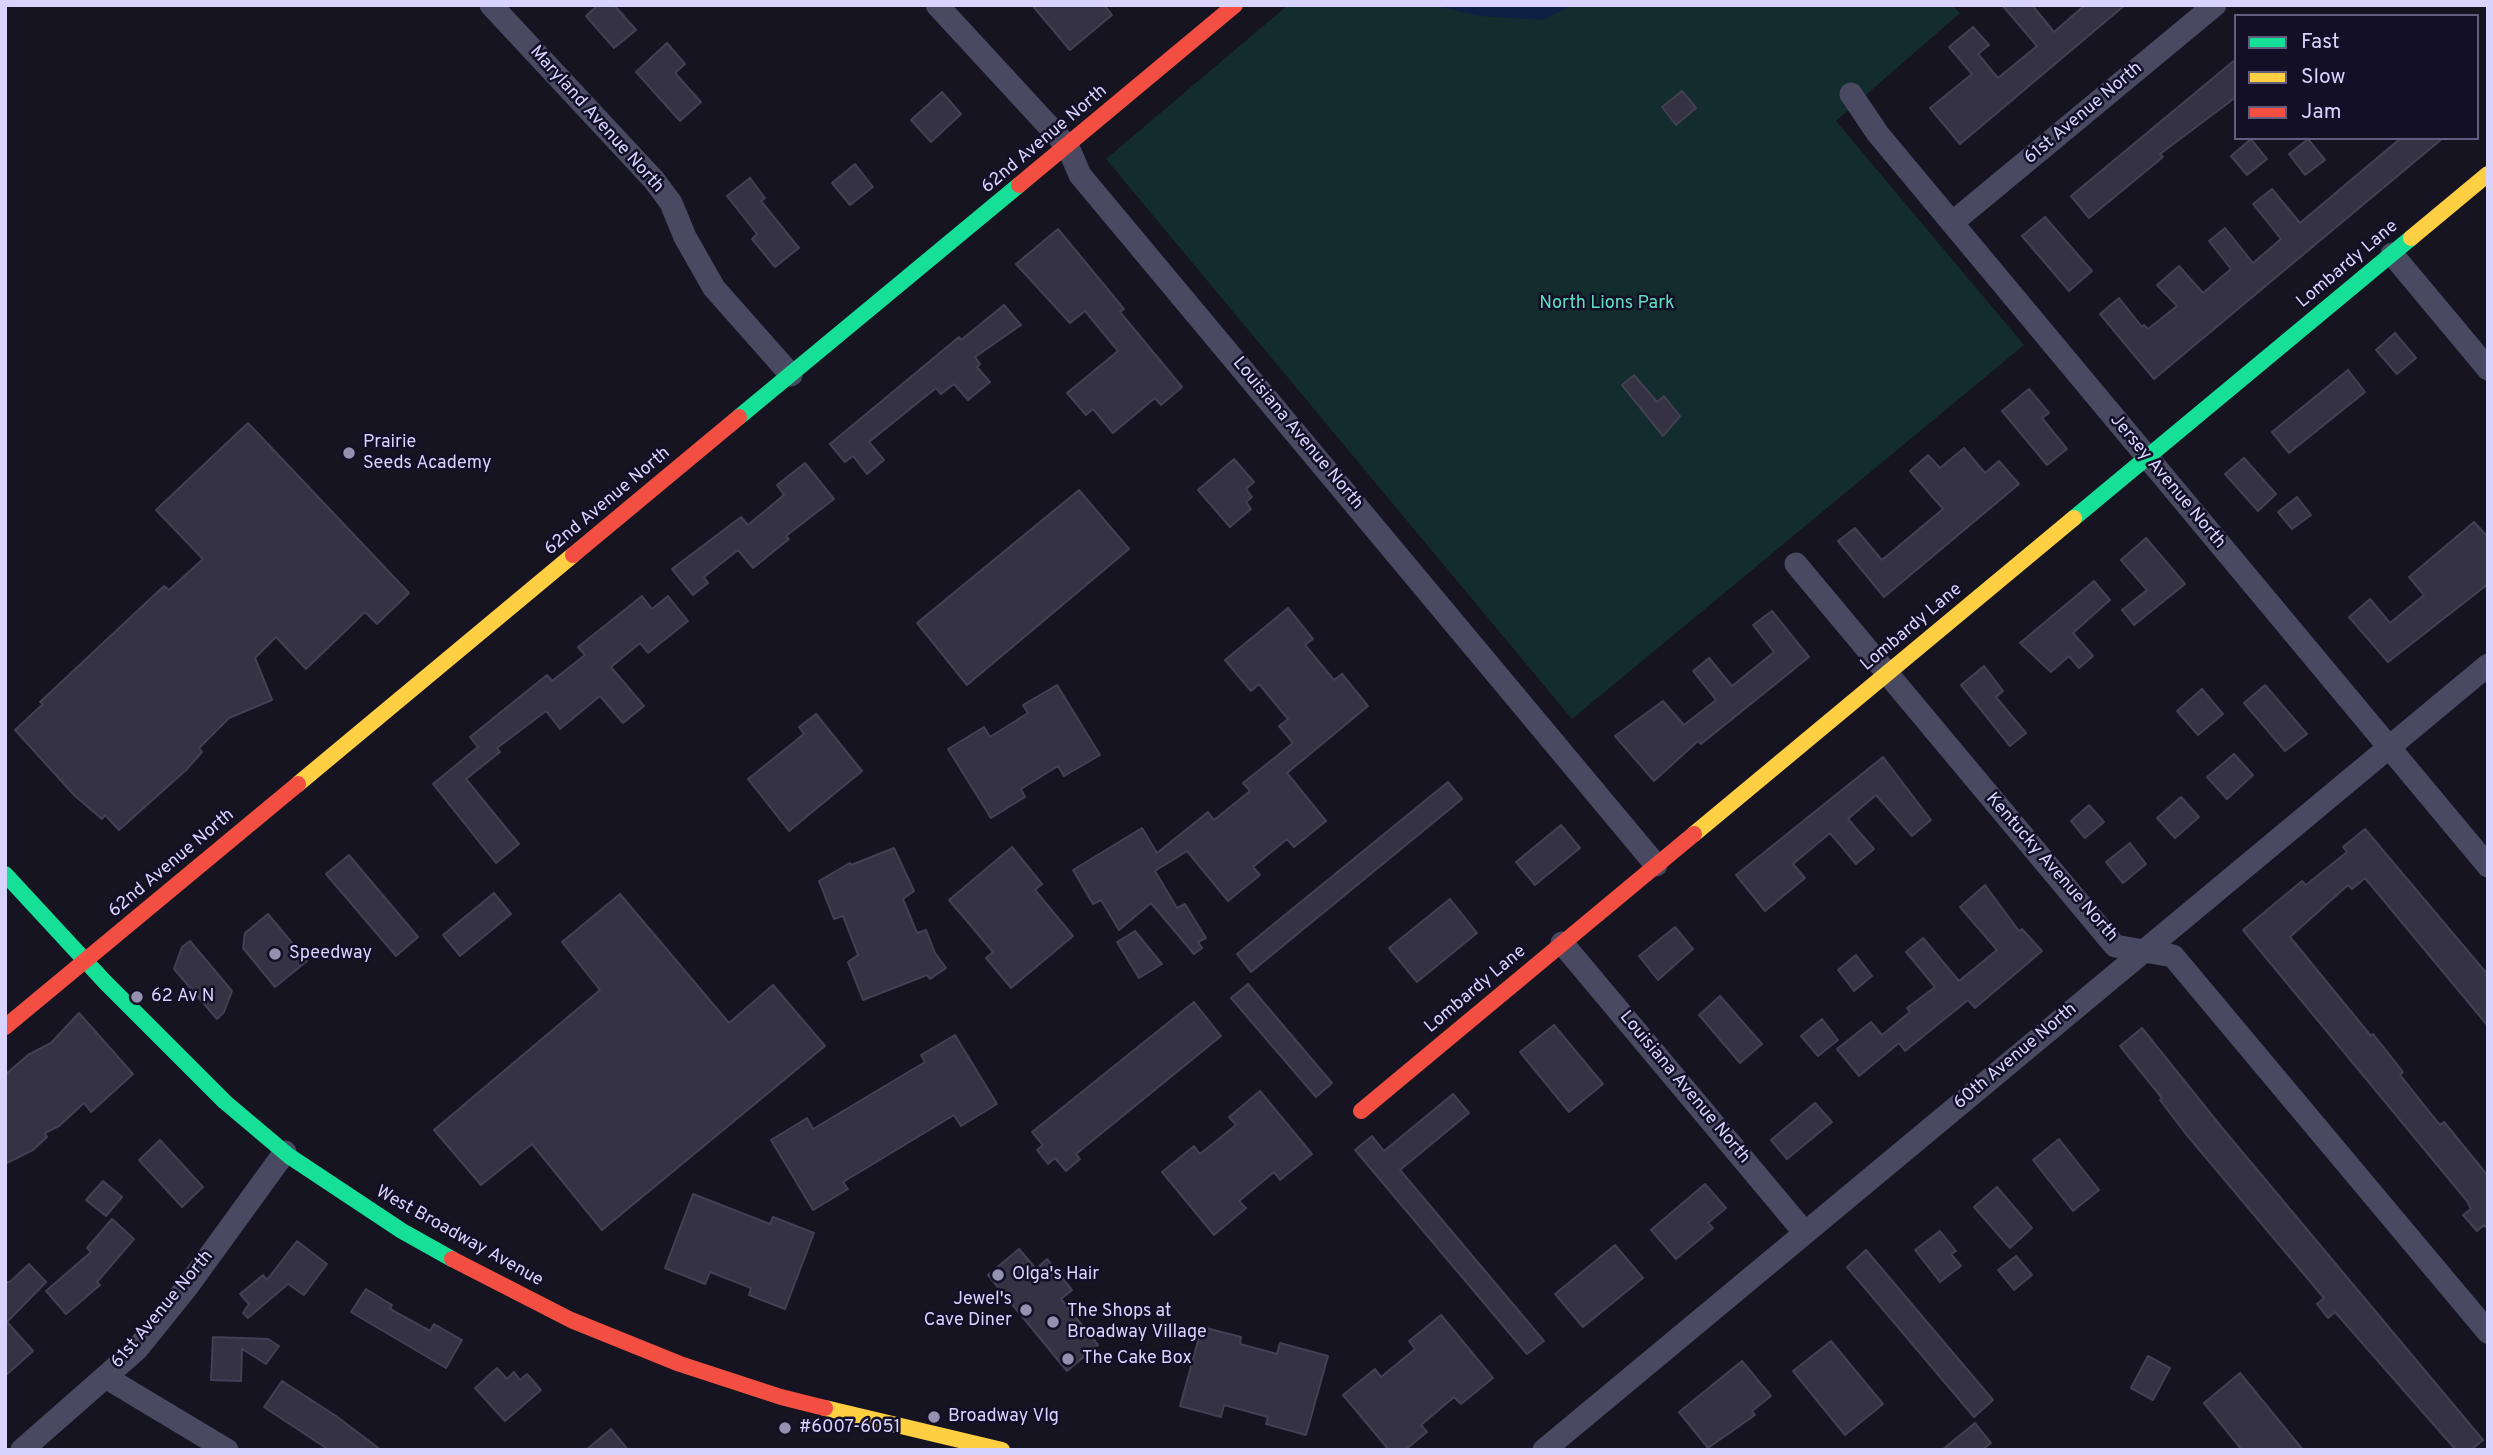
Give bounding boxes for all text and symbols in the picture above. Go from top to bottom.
legend [2234,14,2479,140]
text: Fast [2301,29,2340,56]
street label: Maryland Avenue North [524,42,668,198]
street label: 61st Avenue North [2021,58,2147,170]
text: Slow [2301,64,2346,91]
street label: 62nd Avenue North [978,81,1112,199]
text: Jam [2301,99,2342,126]
street label: Lombardy Lane [2293,216,2403,314]
park label: North Lions Park [1539,293,1675,315]
street label: Louisiana Avenue North [1227,353,1367,515]
street label: Jersey Avenue North [2104,410,2230,554]
place label: Prairie Seeds Academy [363,432,492,474]
street label: 62nd Avenue North [541,443,675,561]
marker: Prairie Seeds Academy [341,445,357,461]
street label: Lombardy Lane [1857,579,1967,677]
street label: Kentucky Avenue North [1980,789,2122,947]
street label: 62nd Avenue North [105,805,239,923]
street label: Lombardy Lane [1421,941,1531,1039]
place label: Speedway [289,943,372,965]
marker: Speedway [267,946,283,962]
place label: 62 Av N [151,986,215,1008]
marker: 62 Av N [129,989,145,1005]
street label: 60th Avenue North [1950,999,2082,1115]
street label: Louisiana Avenue North [1614,1007,1754,1169]
street label: West Broadway Avenue [371,1182,547,1292]
street label: 61st Avenue North [107,1247,219,1373]
place label: Olga's Hair [1012,1264,1099,1286]
marker: Olga's Hair [990,1267,1006,1283]
place label: Jewel's Cave Diner [924,1289,1012,1332]
place label: The Shops at Broadway Village [1067,1301,1207,1344]
marker: Jewel's Cave Diner [1018,1302,1034,1318]
marker: The Shops at Broadway Village [1045,1314,1061,1330]
place label: The Cake Box [1082,1348,1192,1370]
marker: The Cake Box [1060,1351,1076,1367]
place label: Broadway Vlg [948,1406,1059,1428]
marker: Broadway Vlg [926,1409,942,1425]
place label: #6007-6051 [799,1417,900,1439]
marker: #6007-6051 [777,1420,793,1436]

